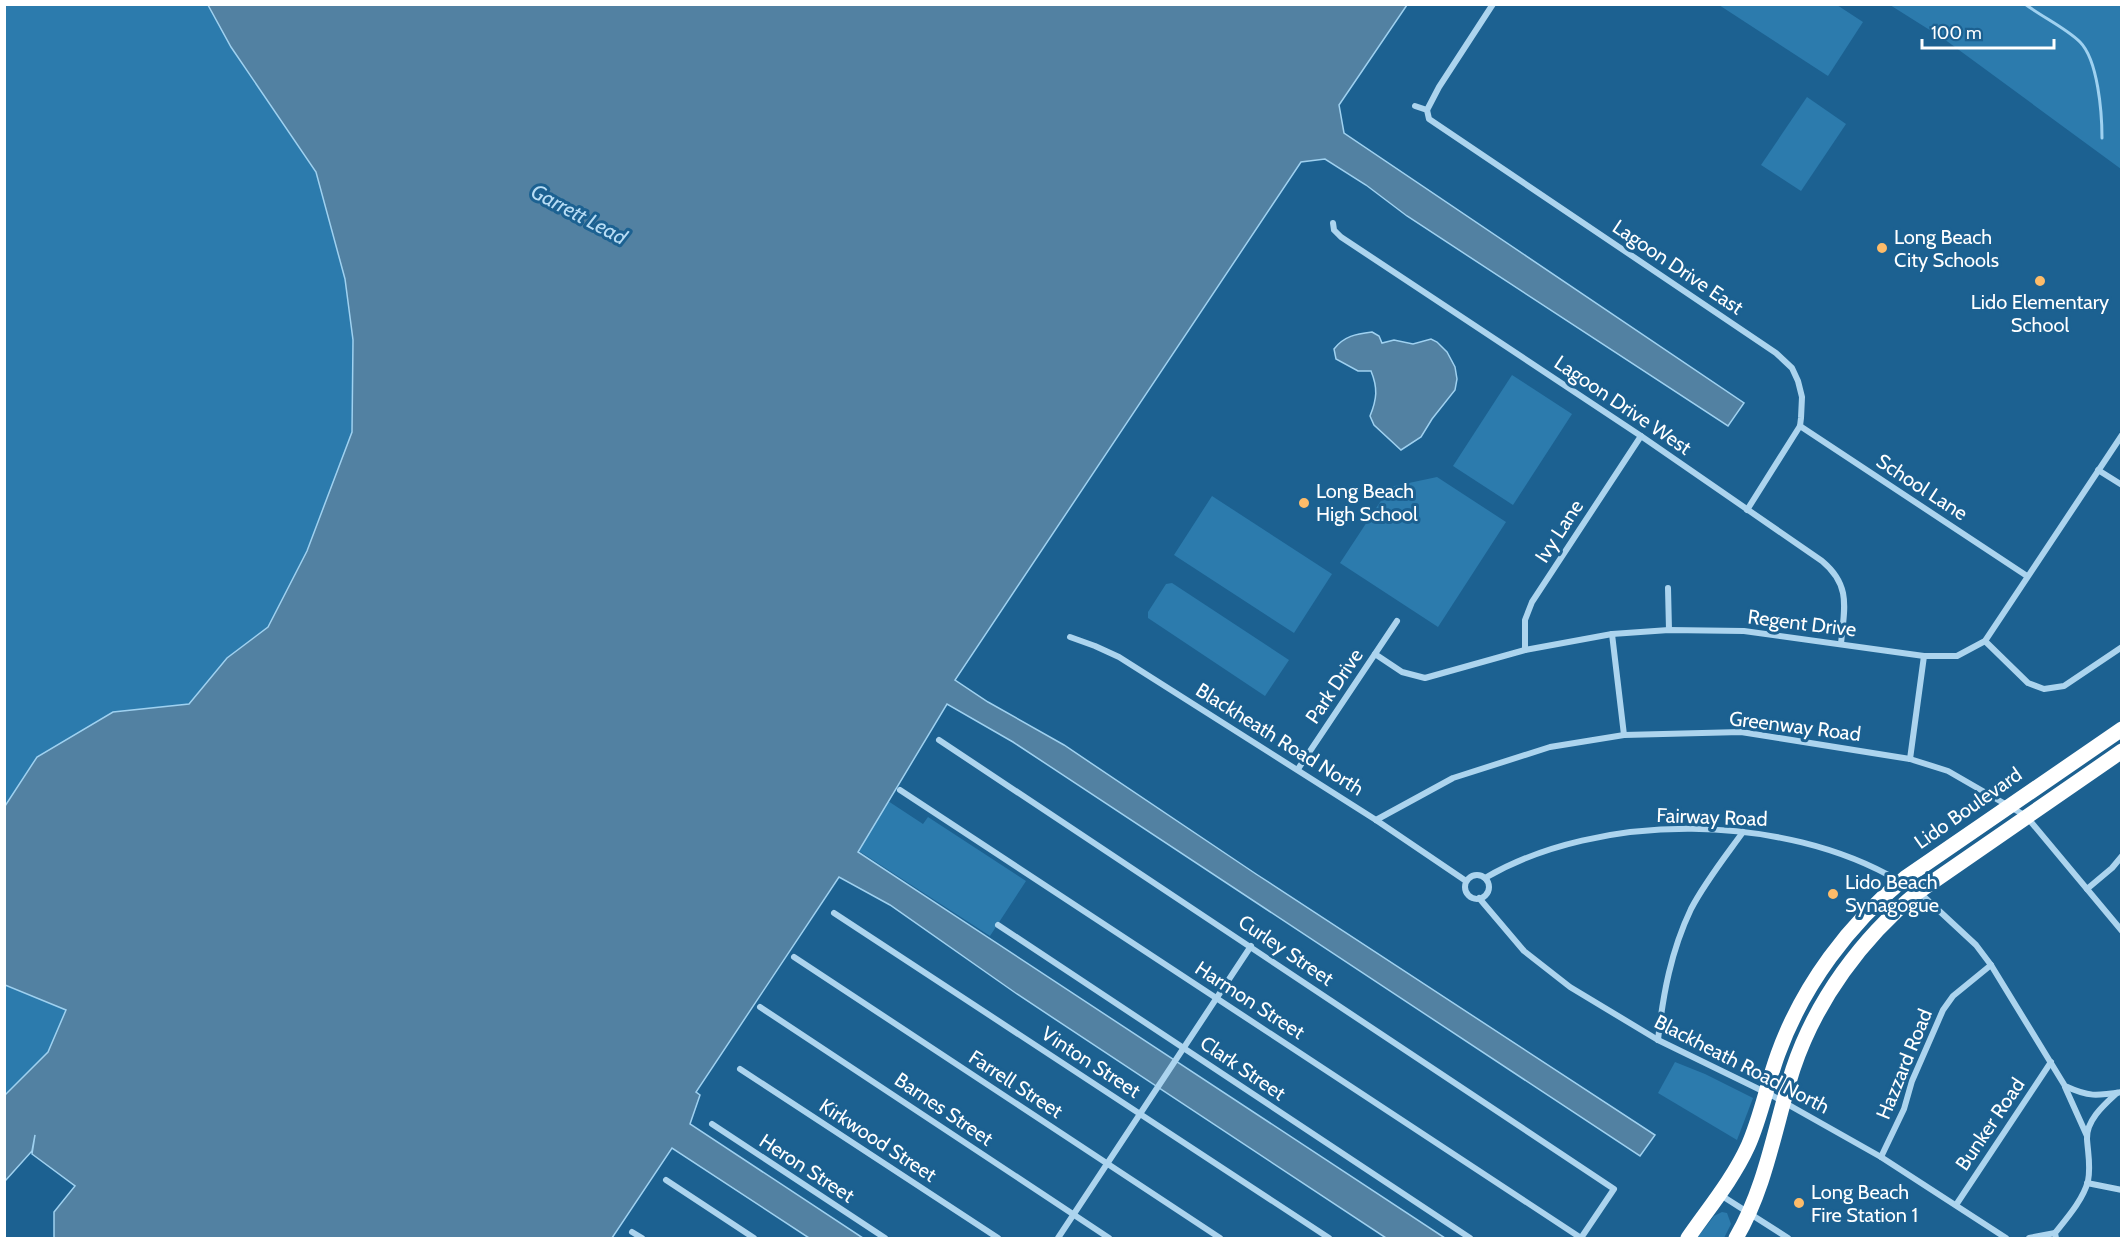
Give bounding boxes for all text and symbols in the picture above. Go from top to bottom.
scale bar [1922,12,2054,50]
text: 100 m [1931,22,1982,44]
water label: Garrett Lead [527,178,632,250]
street label: Lagoon Drive East [1608,214,1748,320]
place label: Long Beach City Schools [1894,225,1999,272]
marker: Long Beach City Schools [1875,241,1889,255]
marker: Lido Elementary School [2033,274,2047,288]
place label: Lido Elementary School [1971,290,2109,337]
street label: Lagoon Drive West [1550,350,1696,460]
street label: School Lane [1872,449,1972,525]
place label: Long Beach High School [1316,479,1418,526]
street label: Ivy Lane [1530,495,1588,567]
marker: Long Beach High School [1297,496,1311,510]
street label: Regent Drive [1746,604,1858,642]
street label: Park Drive [1300,644,1368,728]
street label: Blackheath Road North [1192,678,1368,800]
street label: Greenway Road [1728,706,1862,746]
street label: Lido Boulevard [1910,762,2026,854]
street label: Fairway Road [1656,803,1768,831]
place label: Lido Beach Synagogue [1845,870,1939,917]
marker: Lido Beach Synagogue [1826,887,1840,901]
street label: Curley Street [1234,909,1338,991]
street label: Harmon Street [1191,956,1309,1044]
street label: Hazzard Road [1871,1005,1937,1123]
street label: Blackheath Road North [1650,1009,1834,1119]
street label: Vinton Street [1037,1021,1145,1103]
street label: Clark Street [1196,1031,1290,1105]
street label: Farrell Street [965,1045,1068,1123]
street label: Barnes Street [890,1067,998,1151]
street label: Bunker Road [1950,1073,2030,1175]
street label: Kirkwood Street [815,1093,941,1187]
street label: Heron Street [755,1128,859,1208]
place label: Long Beach Fire Station 1 [1811,1180,1918,1227]
marker: Long Beach Fire Station 1 [1792,1196,1806,1210]

